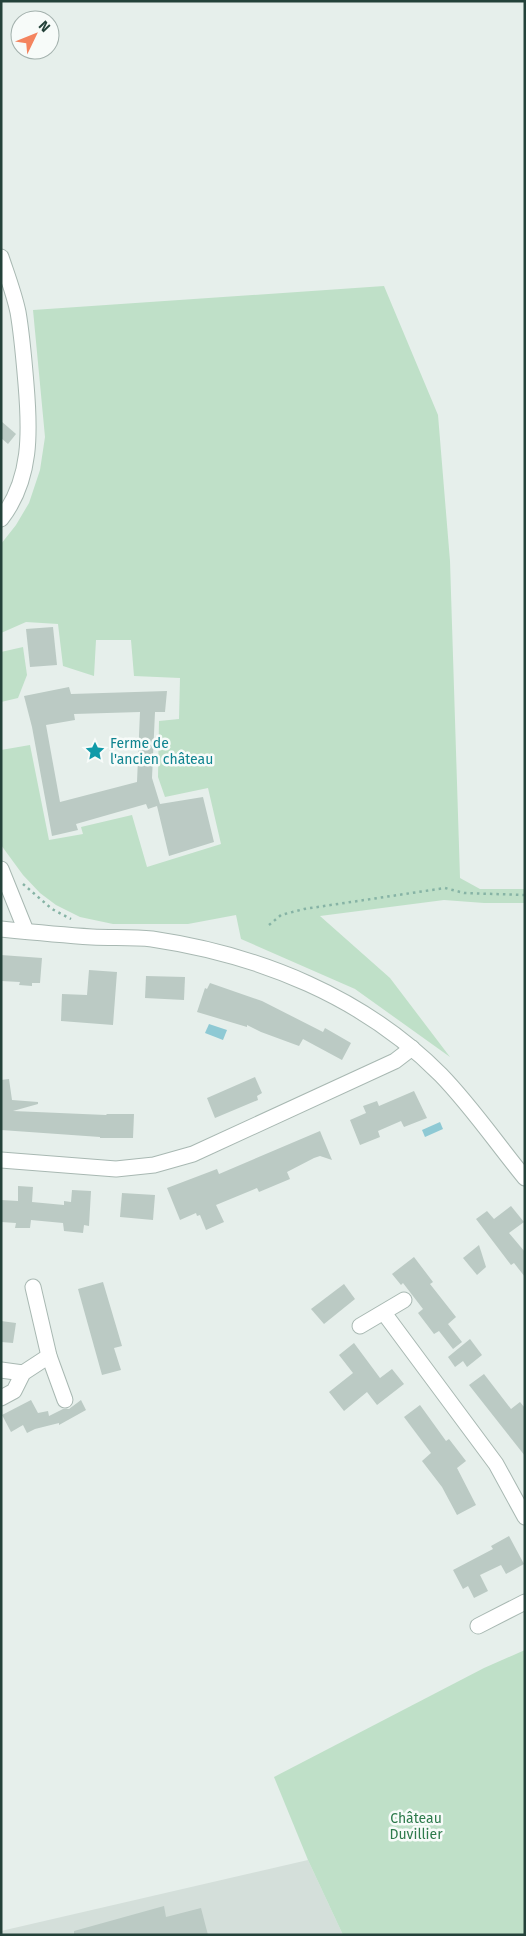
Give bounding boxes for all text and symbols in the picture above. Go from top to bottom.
north arrow [10,10,60,60]
text: N [35,17,54,36]
place label: Ferme de l'ancien château [110,735,213,768]
place icon: Ferme de l'ancien château [84,740,106,762]
park label: Château Duvillier [389,1810,443,1843]

